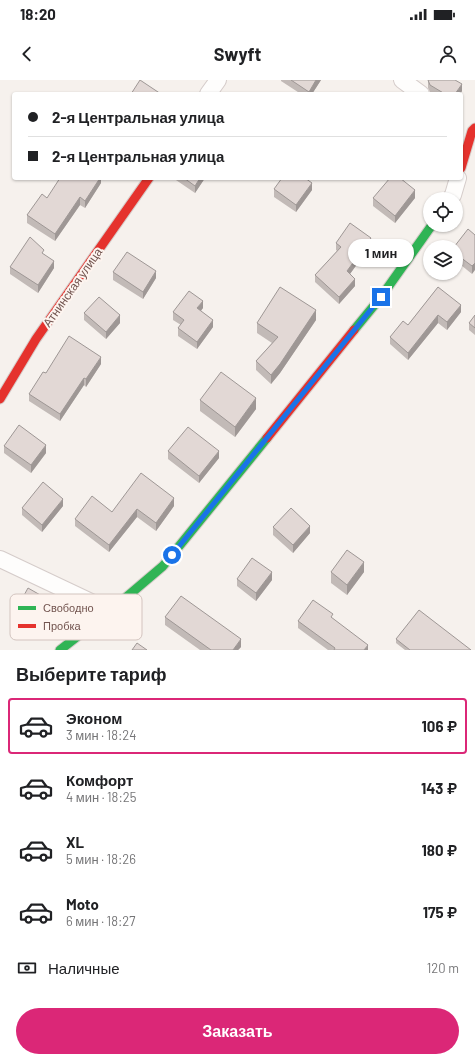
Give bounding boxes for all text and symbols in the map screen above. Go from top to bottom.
text: 18:20 [20,5,56,23]
icon: back [16,43,38,65]
text: Swyft [214,43,261,65]
icon: person [437,43,459,65]
text: 2-я Центральная улица [52,108,224,126]
text: 2-я Центральная улица [52,147,224,165]
map controls [423,192,463,280]
button: locate [423,192,463,232]
callout: 1 мин [348,239,414,267]
button: layers [423,240,463,280]
street label: Атнинская улица [40,245,105,330]
text: 1 мин [365,245,397,261]
route end [372,288,390,306]
route start [163,546,181,564]
legend [10,594,142,640]
text: Свободно [43,601,94,614]
text: Пробка [43,619,81,632]
text: Выберите тариф [16,663,167,685]
icon: car [18,708,54,744]
text: Эконом [66,709,122,727]
text: 106 ₽ [422,717,457,735]
text: 3 мин · 18:24 [66,727,136,743]
icon: car [18,770,54,806]
text: Комфорт [66,771,133,789]
text: 143 ₽ [421,779,457,797]
text: 4 мин · 18:25 [66,789,136,805]
icon: car [18,832,54,868]
text: XL [66,833,84,851]
text: 180 ₽ [422,841,457,859]
text: 5 мин · 18:26 [66,851,136,867]
icon: car [18,894,54,930]
text: Moto [66,895,99,913]
text: 175 ₽ [423,903,457,921]
text: 6 мин · 18:27 [66,913,135,929]
icon: cash [16,957,38,979]
text: Наличные [48,959,120,977]
text: 120 m [427,960,459,976]
button: Заказать [16,1008,459,1054]

